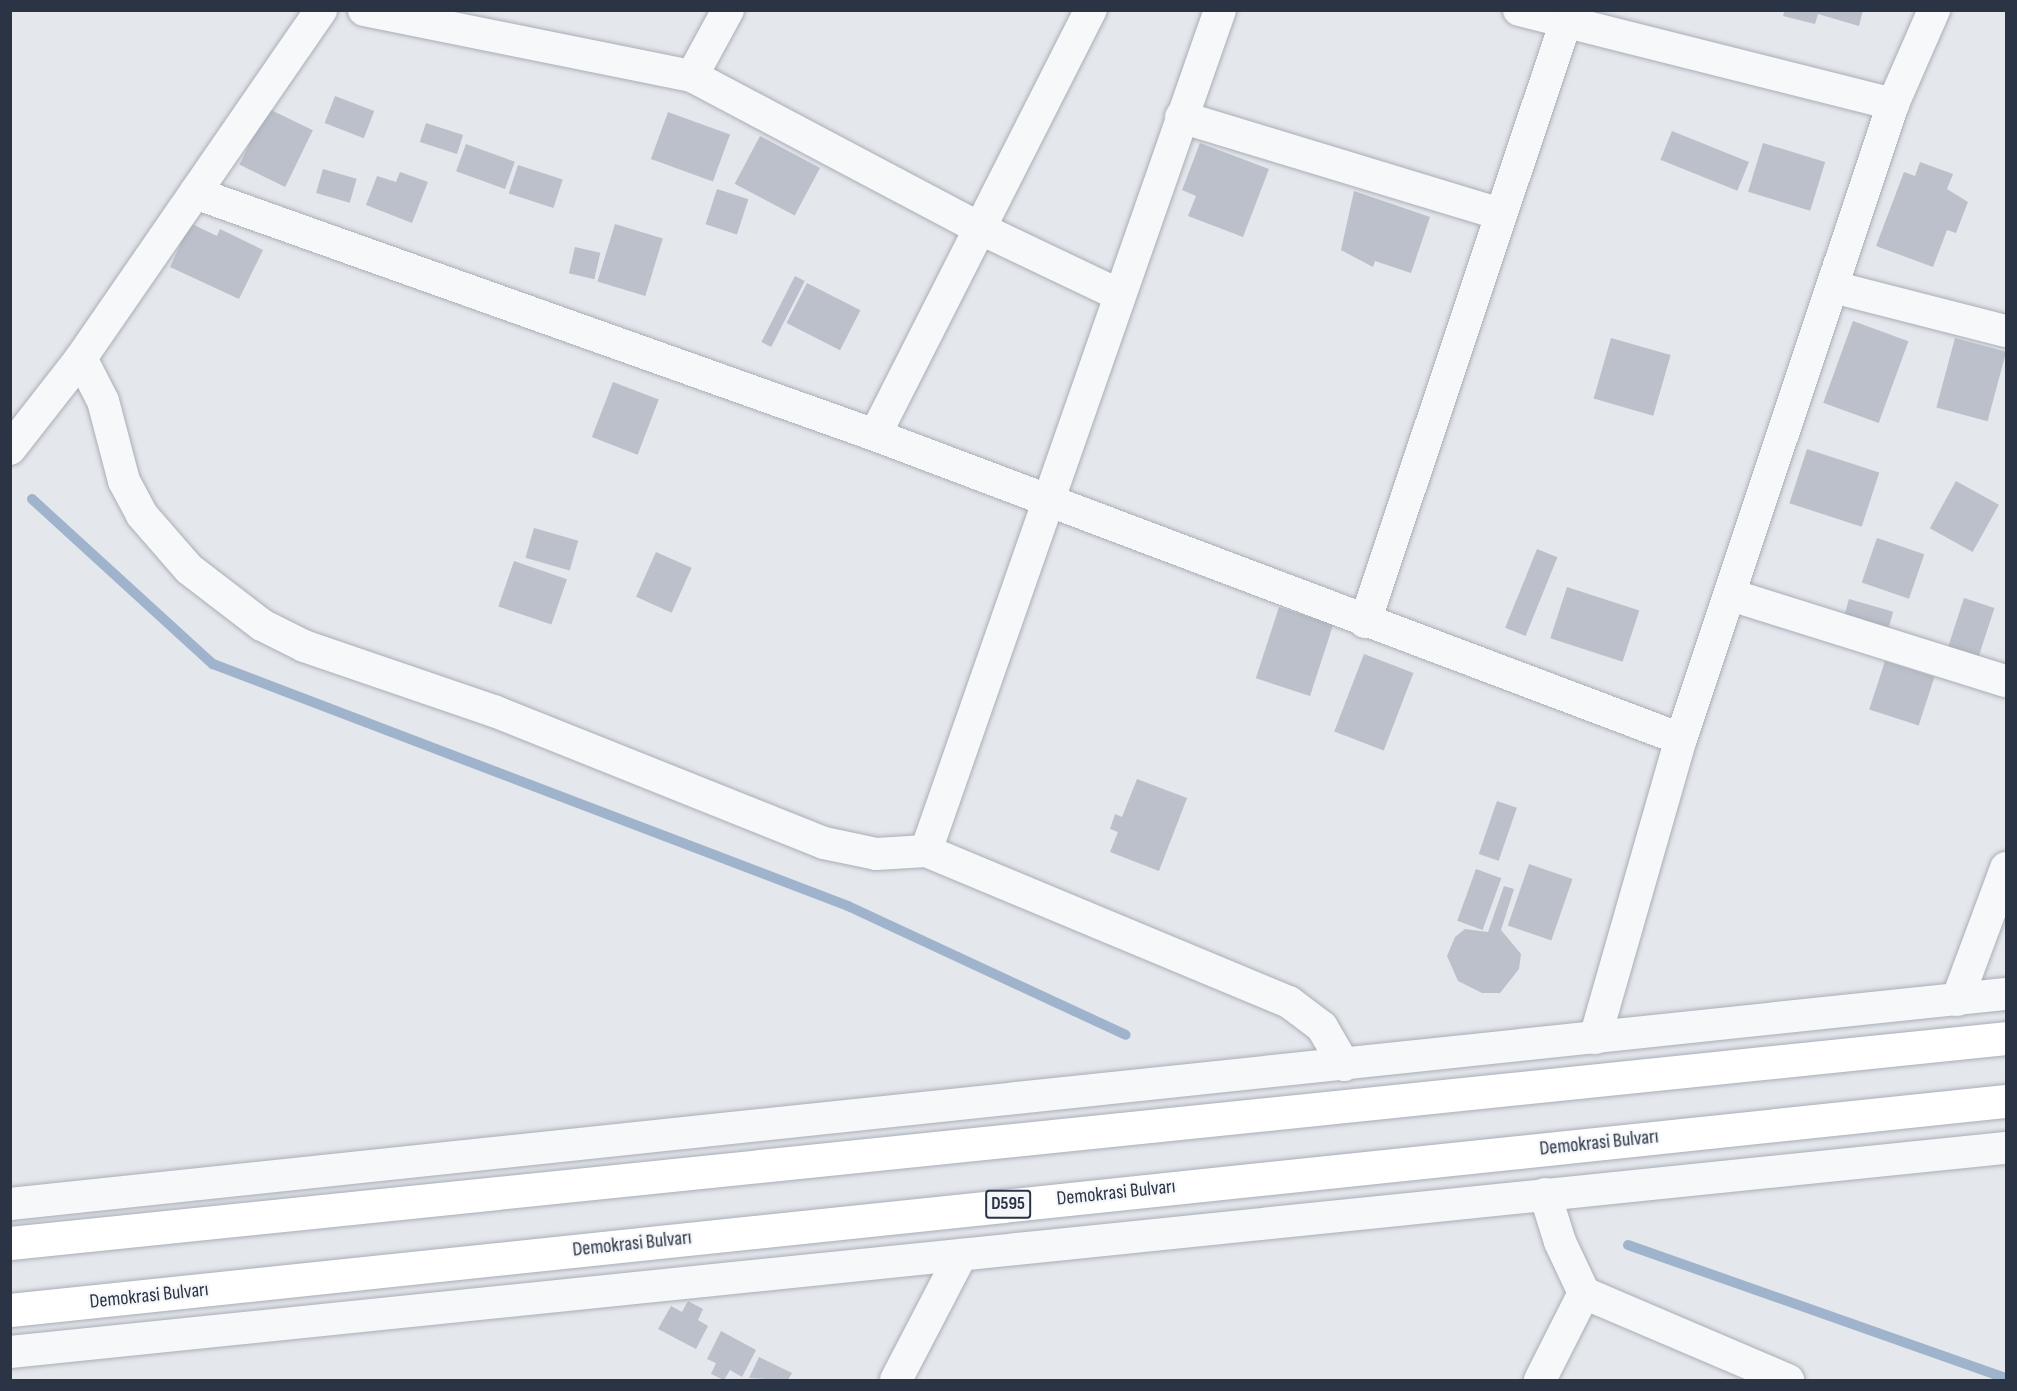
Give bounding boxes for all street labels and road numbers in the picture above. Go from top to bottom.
street label: Demokrasi Bulvarı [1538,1125,1660,1161]
street label: Demokrasi Bulvarı [1055,1175,1177,1211]
road number: D595 [984,1189,1032,1219]
street label: Demokrasi Bulvarı [571,1226,693,1262]
street label: Demokrasi Bulvarı [88,1278,210,1314]

